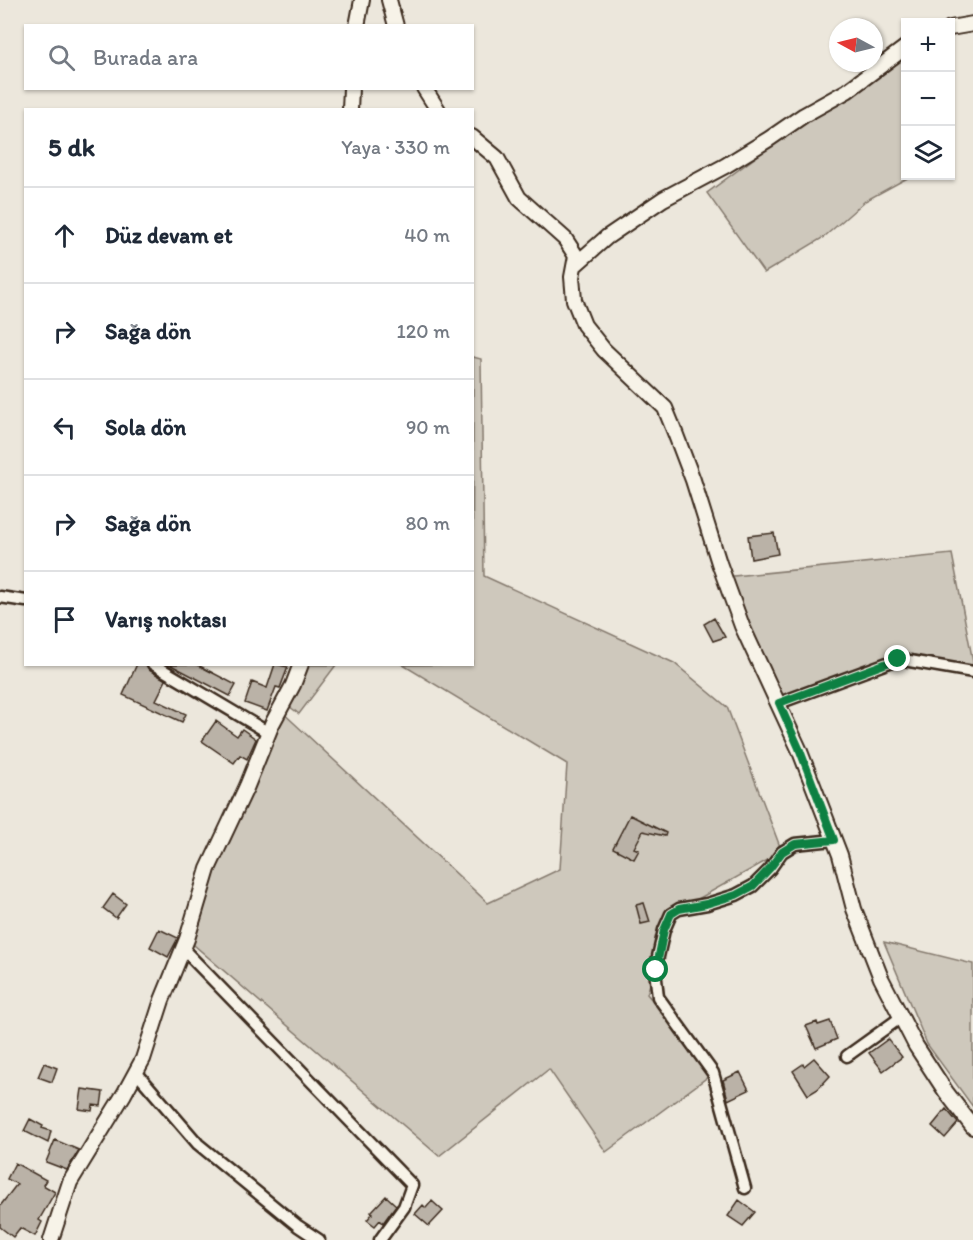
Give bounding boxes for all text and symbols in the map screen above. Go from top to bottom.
north arrow [829,18,883,72]
map controls [901,18,955,180]
button: + [901,18,955,72]
search box [24,24,474,90]
icon: search [45,41,78,74]
text: Burada ara [93,44,198,71]
button: − [901,72,955,126]
button: layers [901,126,955,180]
text: 5 dk [48,131,95,163]
text: Yaya · 330 m [341,135,450,159]
icon: ahead [48,219,81,252]
text: Düz devam et [105,222,232,249]
text: 40 m [404,223,450,247]
icon: right [48,315,81,348]
text: Sağa dön [105,318,191,345]
text: 120 m [397,319,450,343]
icon: left [48,411,81,444]
text: Sola dön [105,414,186,441]
text: 90 m [406,415,450,439]
icon: right [48,507,81,540]
text: Sağa dön [105,510,191,537]
text: 80 m [405,511,450,535]
icon: arrive [48,603,81,636]
text: Varış noktası [105,606,227,633]
route end [884,645,910,671]
route start [642,956,668,982]

